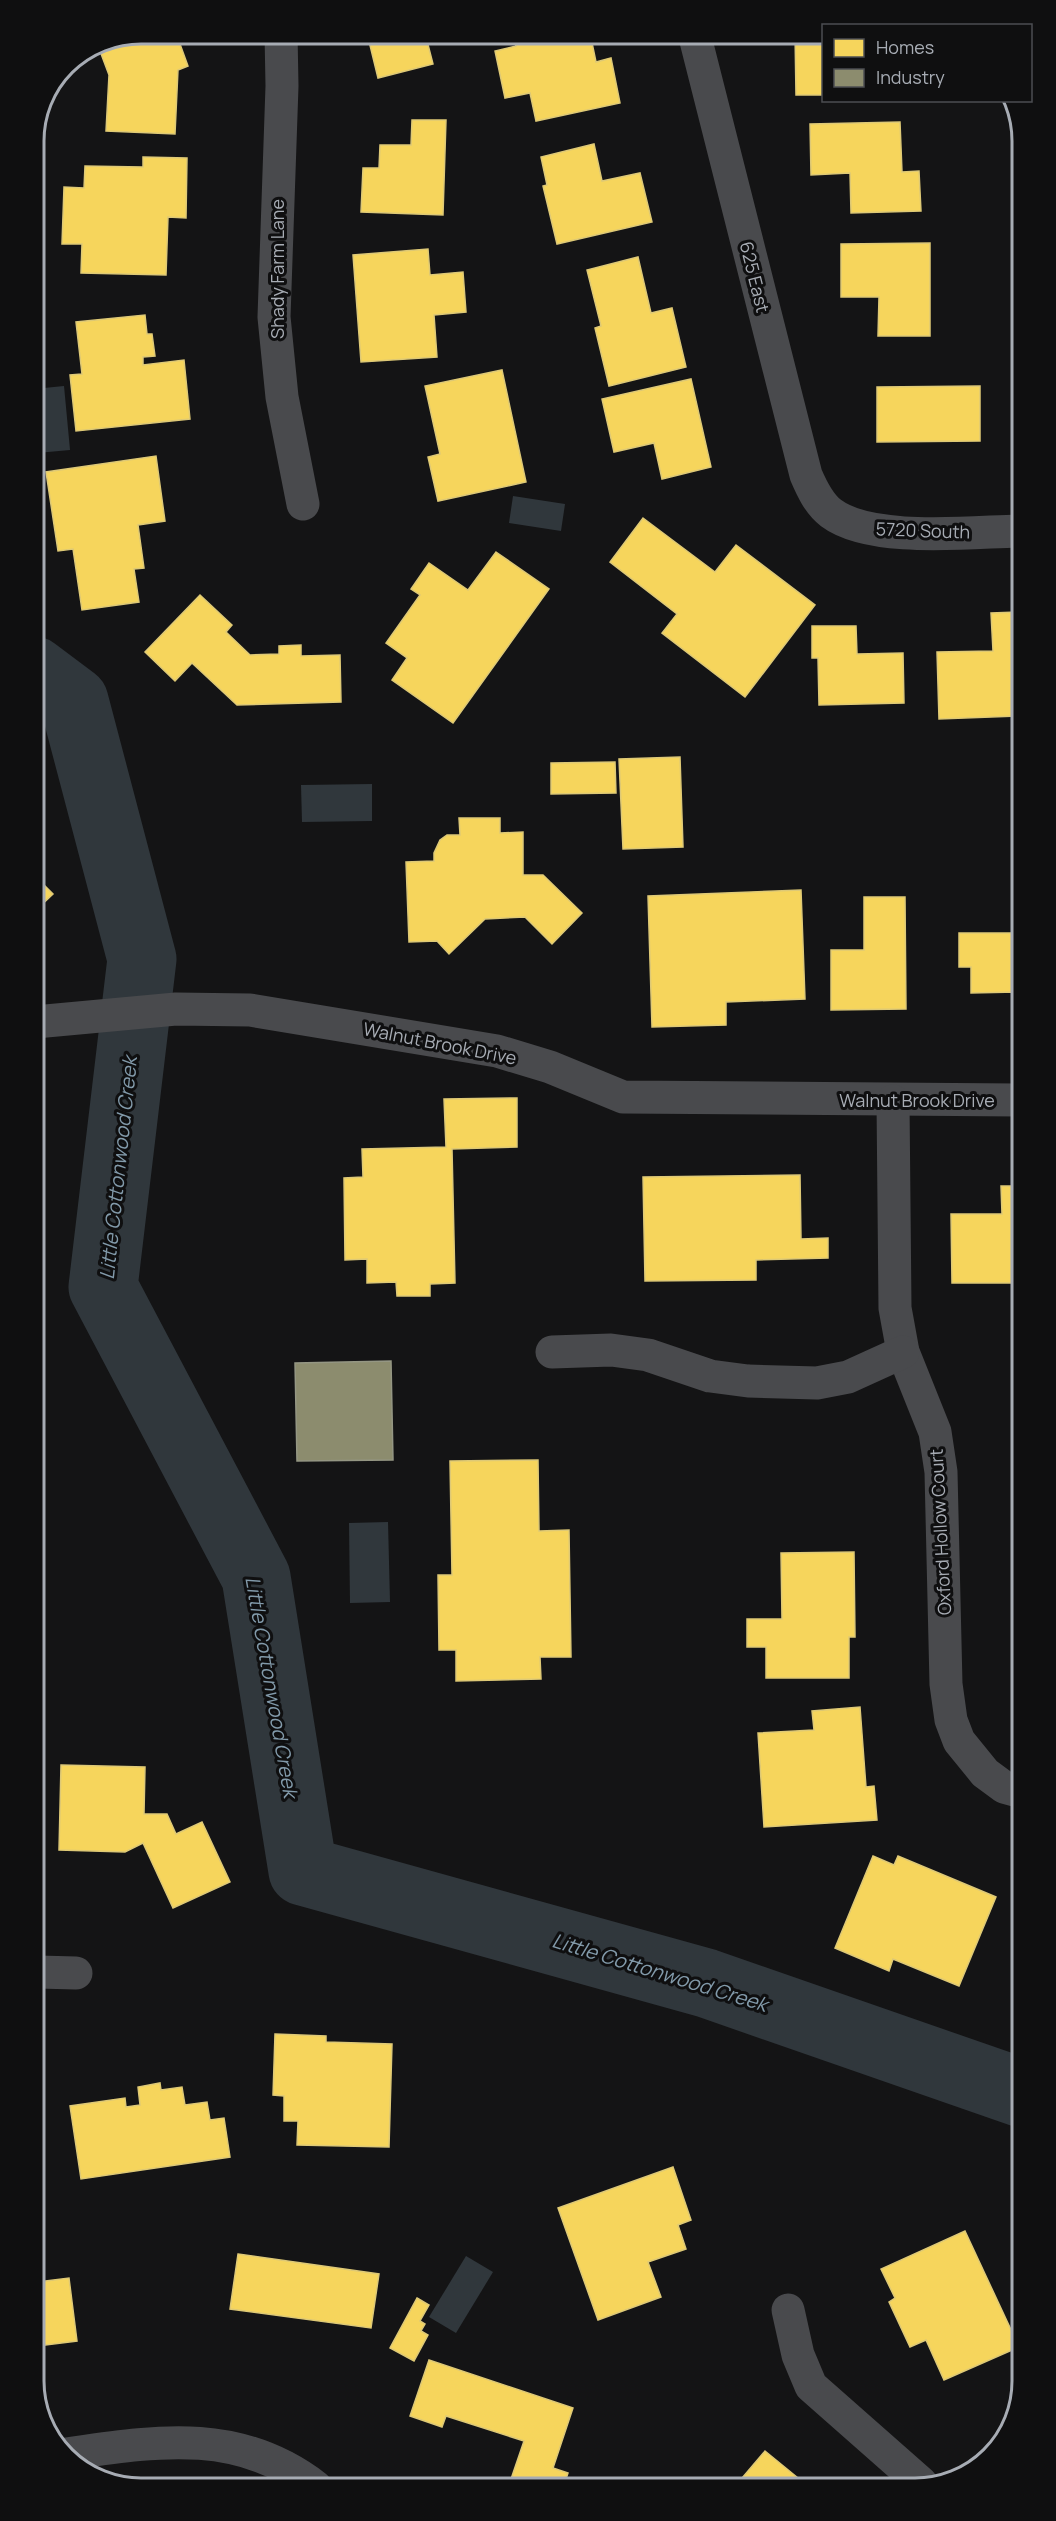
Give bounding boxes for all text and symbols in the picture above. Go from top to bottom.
legend [822,24,1032,102]
text: Homes [876,35,934,59]
text: Industry [876,65,945,89]
street label: Shady Farm Lane [265,199,289,339]
street label: 625 East [735,239,775,315]
street label: 5720 South [875,516,971,544]
street label: Walnut Brook Drive [361,1016,519,1070]
water label: Little Cottonwood Creek [93,1052,143,1281]
street label: Walnut Brook Drive [839,1088,995,1112]
street label: Oxford Hollow Court [924,1448,956,1616]
water label: Little Cottonwood Creek [239,1574,305,1803]
water label: Little Cottonwood Creek [549,1926,774,2019]

